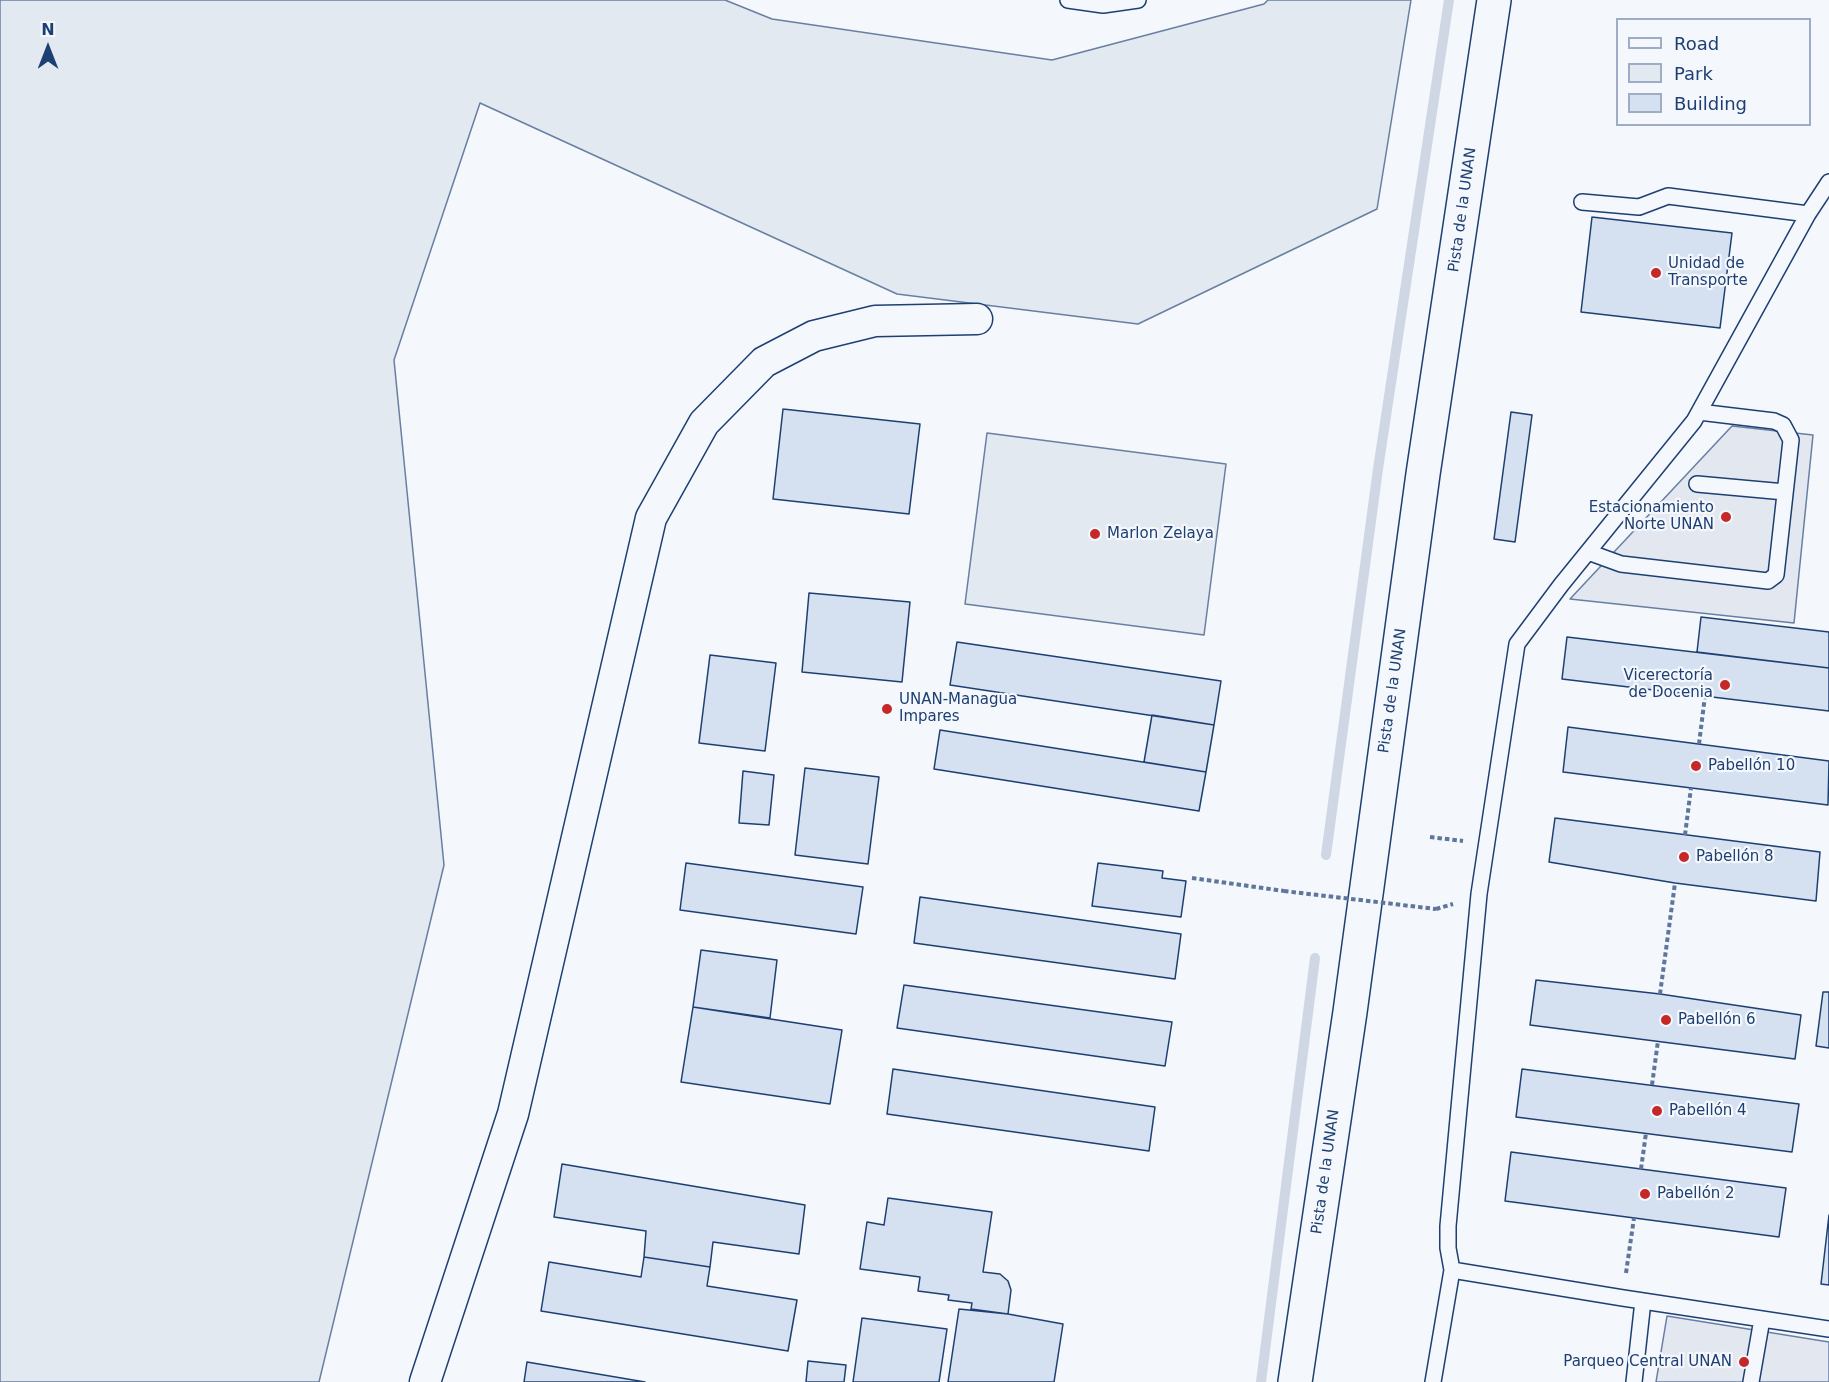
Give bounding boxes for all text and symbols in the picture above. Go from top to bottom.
north arrow [18,18,78,78]
legend [1616,18,1811,126]
text: N [41,20,55,39]
text: Road [1674,33,1719,54]
text: Park [1674,63,1713,84]
text: Building [1674,93,1747,114]
street label: Pista de la UNAN [1445,146,1481,274]
place label: Unidad de Transporte [1668,255,1748,290]
marker: Unidad de Transporte [1649,266,1663,280]
place label: Estacionamiento Norte UNAN [1589,499,1714,534]
marker: Estacionamiento Norte UNAN [1719,510,1733,524]
place label: Marlon Zelaya [1107,525,1214,543]
marker: Marlon Zelaya [1088,527,1102,541]
street label: Pista de la UNAN [1375,627,1411,755]
place label: Vicerectoría de Docenia [1624,667,1713,702]
marker: Vicerectoría de Docenia [1718,678,1732,692]
place label: UNAN-Managua Impares [899,691,1017,726]
marker: UNAN-Managua Impares [880,702,894,716]
place label: Pabellón 10 [1708,757,1795,775]
marker: Pabellón 10 [1689,759,1703,773]
place label: Pabellón 8 [1696,848,1774,866]
marker: Pabellón 8 [1677,850,1691,864]
place label: Pabellón 6 [1678,1011,1756,1029]
marker: Pabellón 6 [1659,1013,1673,1027]
place label: Pabellón 4 [1669,1102,1747,1120]
marker: Pabellón 4 [1650,1104,1664,1118]
street label: Pista de la UNAN [1308,1108,1344,1236]
place label: Pabellón 2 [1657,1185,1735,1203]
marker: Pabellón 2 [1638,1187,1652,1201]
place label: Parqueo Central UNAN [1563,1353,1732,1371]
marker: Parqueo Central UNAN [1737,1355,1751,1369]

